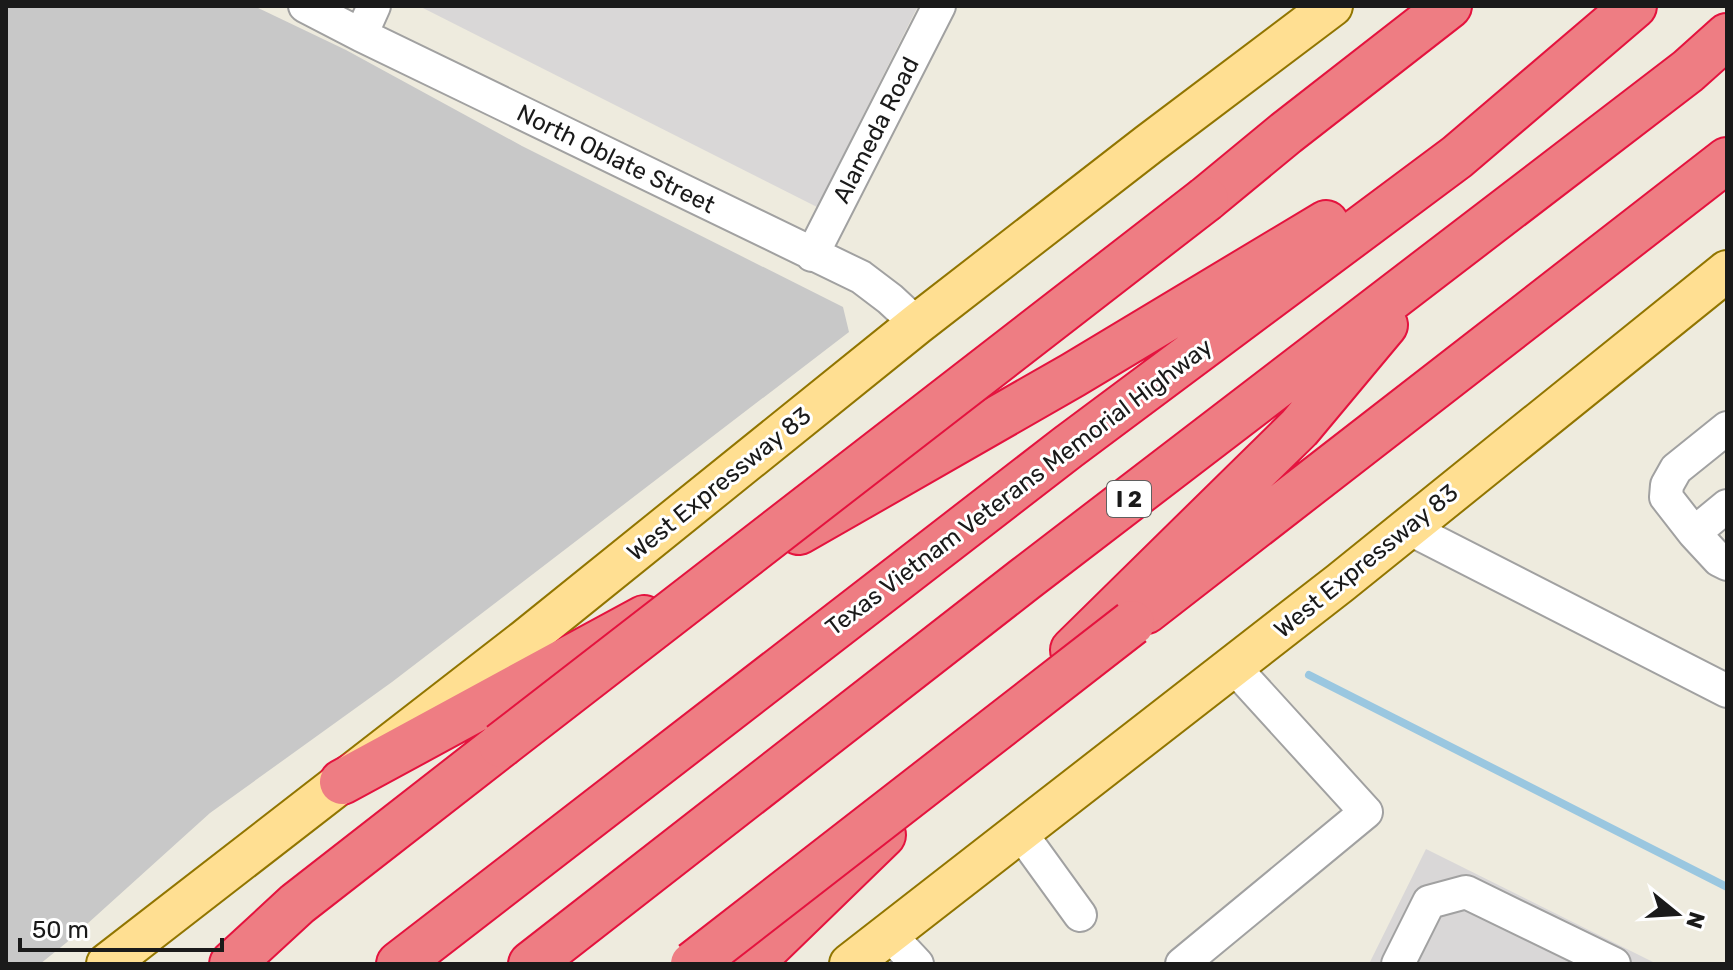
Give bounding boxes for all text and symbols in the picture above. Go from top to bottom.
street label: Alameda Road [827,52,925,208]
street label: North Oblate Street [512,99,720,219]
street label: Texas Vietnam Veterans Memorial Highway [820,332,1218,642]
street label: West Expressway 83 [622,401,816,567]
street label: West Expressway 83 [1269,478,1463,644]
road number: I 2 [1107,481,1151,517]
north arrow [1637,874,1717,954]
scale bar [20,902,222,952]
text: N [1680,908,1711,932]
text: 50 m [32,916,89,944]

